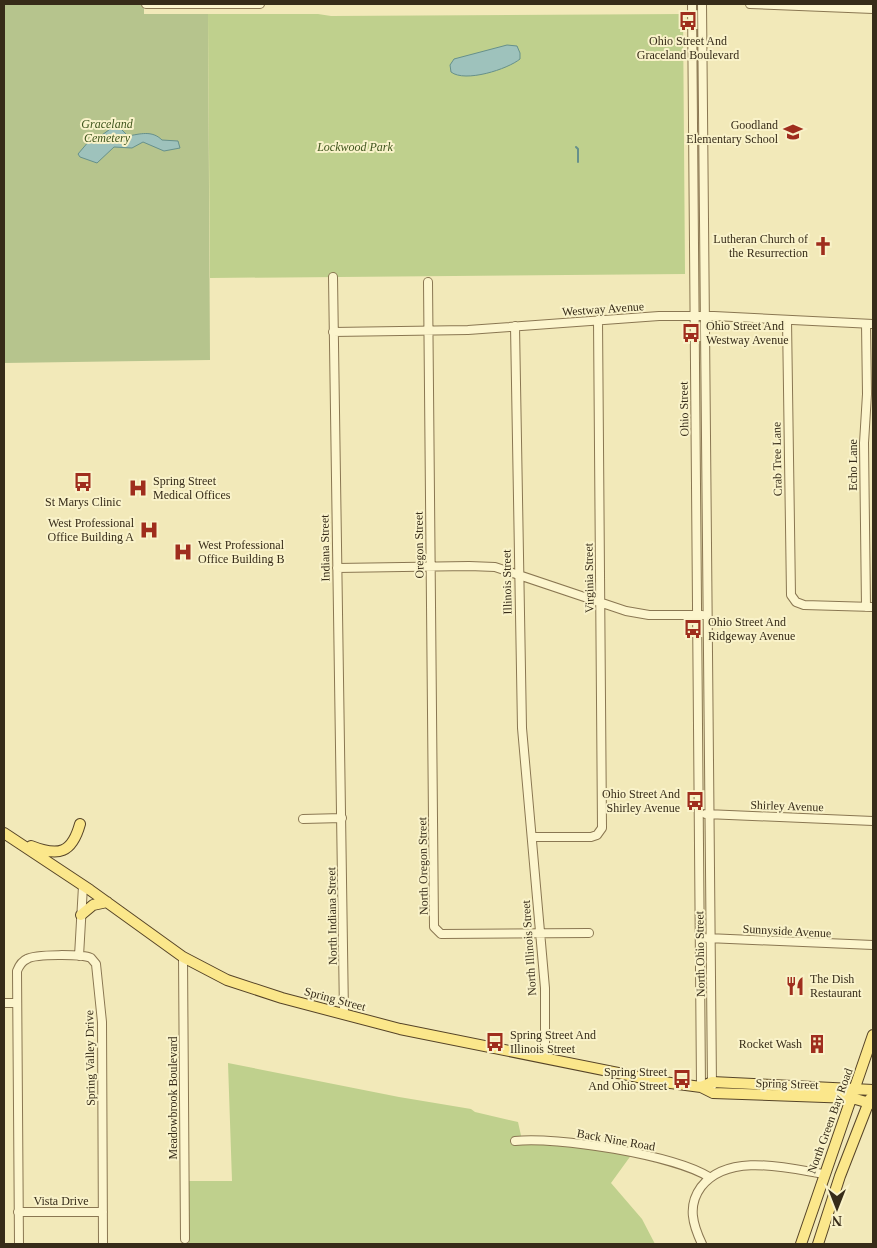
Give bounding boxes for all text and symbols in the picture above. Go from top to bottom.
bus stop icon: Ohio Street And Graceland Boulevard [677,10,699,32]
place label: Ohio Street And Graceland Boulevard [637,34,739,62]
park label: Graceland Cemetery [81,117,134,145]
place label: Goodland Elementary School [686,118,779,146]
school or university icon: Goodland Elementary School [782,121,804,143]
park label: Lockwood Park [316,140,394,154]
place label: Lutheran Church of the Resurrection [713,232,808,260]
church icon: Lutheran Church of the Resurrection [812,235,834,257]
street label: Westway Avenue [561,299,645,319]
place label: Ohio Street And Westway Avenue [706,319,788,347]
bus stop icon: Ohio Street And Westway Avenue [680,322,702,344]
street label: Ohio Street [677,381,691,437]
street label: Crab Tree Lane [769,422,785,496]
street label: Echo Lane [846,439,860,491]
bus stop icon: St Marys Clinic [72,471,94,493]
place label: Spring Street Medical Offices [153,474,231,502]
hospital icon: Spring Street Medical Offices [127,477,149,499]
place label: St Marys Clinic [45,495,121,509]
street label: Oregon Street [411,511,427,579]
street label: Indiana Street [317,514,333,582]
place label: West Professional Office Building A [48,516,135,544]
hospital icon: West Professional Office Building A [138,519,160,541]
place label: West Professional Office Building B [198,538,285,566]
hospital icon: West Professional Office Building B [172,541,194,563]
street label: Virginia Street [581,542,597,613]
street label: Illinois Street [499,549,515,615]
place label: Ohio Street And Ridgeway Avenue [708,615,795,643]
bus stop icon: Ohio Street And Ridgeway Avenue [682,618,704,640]
place label: Ohio Street And Shirley Avenue [602,787,680,815]
bus stop icon: Ohio Street And Shirley Avenue [684,790,706,812]
street label: Shirley Avenue [750,798,824,814]
street label: North Oregon Street [415,816,431,915]
street label: North Indiana Street [324,866,340,965]
street label: North Illinois Street [519,899,539,996]
street label: North Ohio Street [692,910,708,997]
street label: Sunnyside Avenue [742,922,832,940]
place label: The Dish Restaurant [810,972,862,1000]
restaurant icon: The Dish Restaurant [784,975,806,997]
street label: Spring Street [303,984,368,1014]
street label: Spring Valley Drive [82,1010,98,1106]
place label: Spring Street And Illinois Street [510,1028,596,1056]
bus stop icon: Spring Street And Illinois Street [484,1031,506,1053]
building icon: Rocket Wash [806,1033,828,1055]
street label: Meadowbrook Boulevard [166,1037,180,1159]
place label: Rocket Wash [739,1037,802,1051]
place label: Spring Street And Ohio Street [588,1065,668,1093]
street label: North Green Bay Road [804,1066,856,1176]
bus stop icon: Spring Street And Ohio Street [671,1068,693,1090]
street label: Spring Street [755,1076,819,1092]
street label: Back Nine Road [576,1126,656,1154]
north arrow [812,1183,862,1233]
street label: Vista Drive [34,1194,88,1208]
text: N [832,1213,842,1228]

